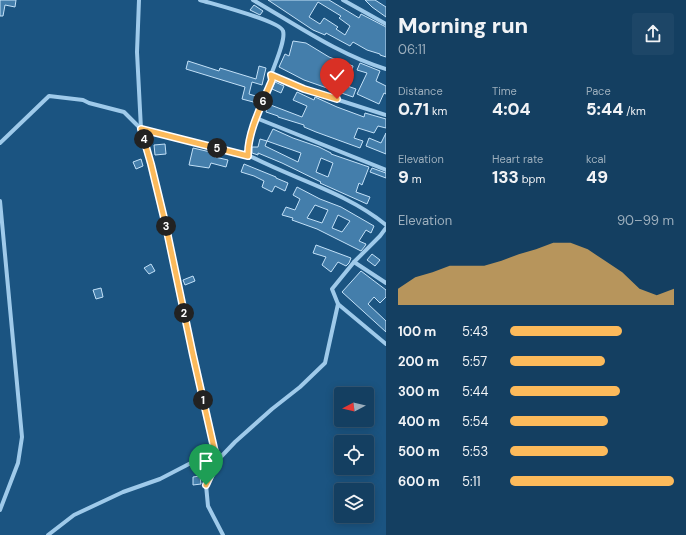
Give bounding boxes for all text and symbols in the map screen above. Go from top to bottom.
text: Morning run [398,11,528,40]
button: share [632,13,674,55]
text: 06:11 [398,41,426,58]
pin [320,58,354,99]
icon: check [326,64,348,86]
text: Distance [398,84,443,98]
text: Time [492,84,517,98]
text: Pace [586,84,611,98]
pin: 6 [253,91,273,111]
text: 6 [260,94,266,108]
text: 0.71 [398,98,429,120]
text: 4:04 [492,98,531,120]
text: 5:44 [586,98,623,120]
text: km [429,104,447,118]
text: /km [623,104,646,118]
pin: 4 [134,129,154,149]
text: 4 [140,132,148,146]
pin: 5 [207,138,227,158]
text: 5 [214,141,220,155]
text: Elevation [398,152,444,166]
text: Heart rate [492,152,543,166]
text: kcal [586,152,606,166]
text: 9 [398,166,409,188]
text: 133 [492,166,519,188]
text: 49 [586,166,608,188]
text: m [409,172,422,186]
text: bpm [519,172,545,186]
text: Elevation [398,212,452,229]
text: 90–99 m [617,212,674,229]
pin: 3 [156,216,176,236]
text: 3 [163,219,169,233]
pin: 2 [174,303,194,323]
text: 2 [181,306,187,320]
text: 100 m [398,323,436,340]
text: 5:43 [462,323,488,340]
text: 200 m [398,353,439,370]
text: 5:57 [462,353,487,370]
text: 300 m [398,383,439,400]
text: 5:44 [462,383,488,400]
north arrow [334,387,374,427]
map controls [334,387,374,523]
pin: 1 [193,390,213,410]
text: 1 [201,393,205,407]
text: 400 m [398,413,440,430]
text: 5:54 [462,413,488,430]
button: locate [334,435,374,475]
text: 500 m [398,443,440,460]
text: 5:53 [462,443,488,460]
pin [189,444,223,485]
icon: arrive [195,450,217,472]
text: 600 m [398,473,440,490]
text: 5:11 [462,473,481,490]
button: layers [334,483,374,523]

